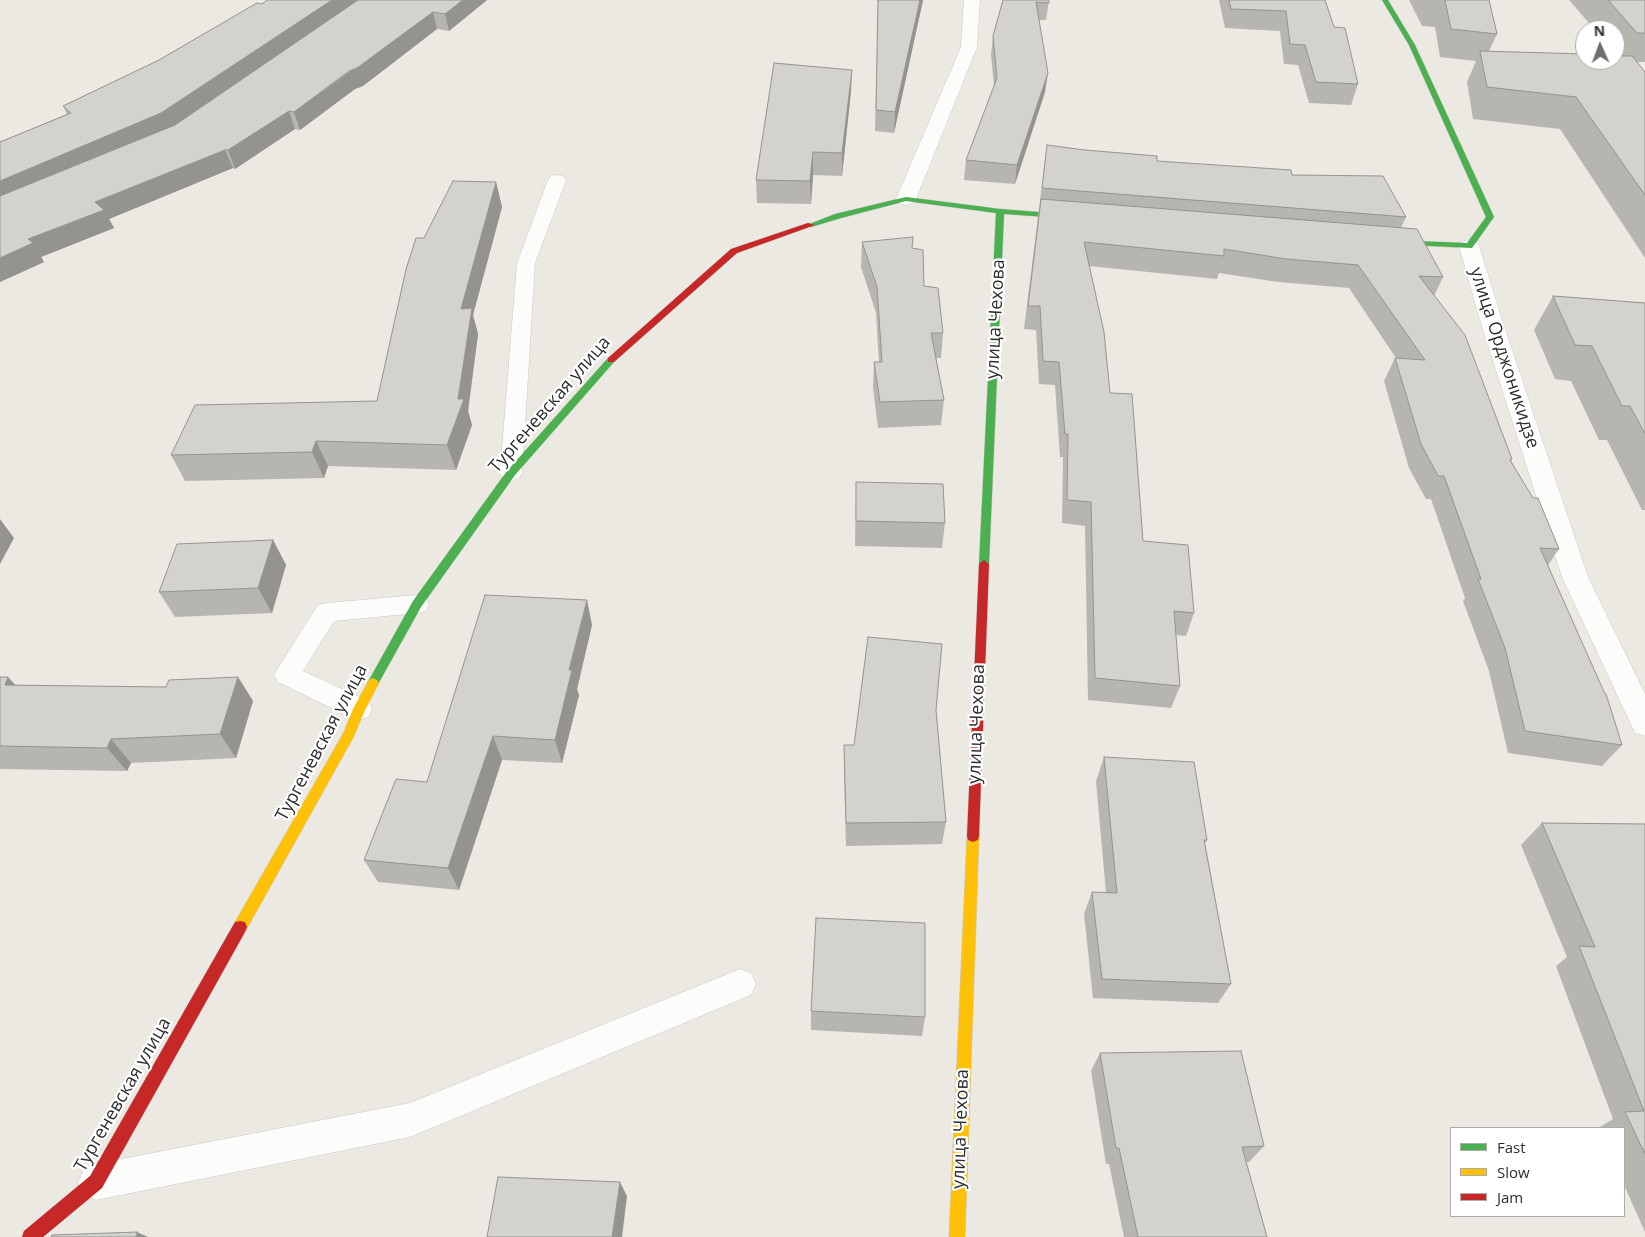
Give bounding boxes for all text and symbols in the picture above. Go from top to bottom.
north arrow [1575,20,1625,70]
text: N [1593,21,1606,40]
street label: улица Чехова [982,259,1010,379]
street label: улица Орджоникидзе [1465,265,1543,451]
street label: Тургеневская улица [485,332,615,478]
street label: Тургеневская улица [272,661,372,825]
street label: улица Чехова [964,664,990,784]
street label: Тургеневская улица [70,1014,176,1176]
street label: улица Чехова [948,1069,974,1189]
legend [1450,1127,1625,1217]
text: Fast [1497,1137,1526,1157]
text: Slow [1497,1162,1530,1182]
text: Jam [1497,1187,1523,1207]

